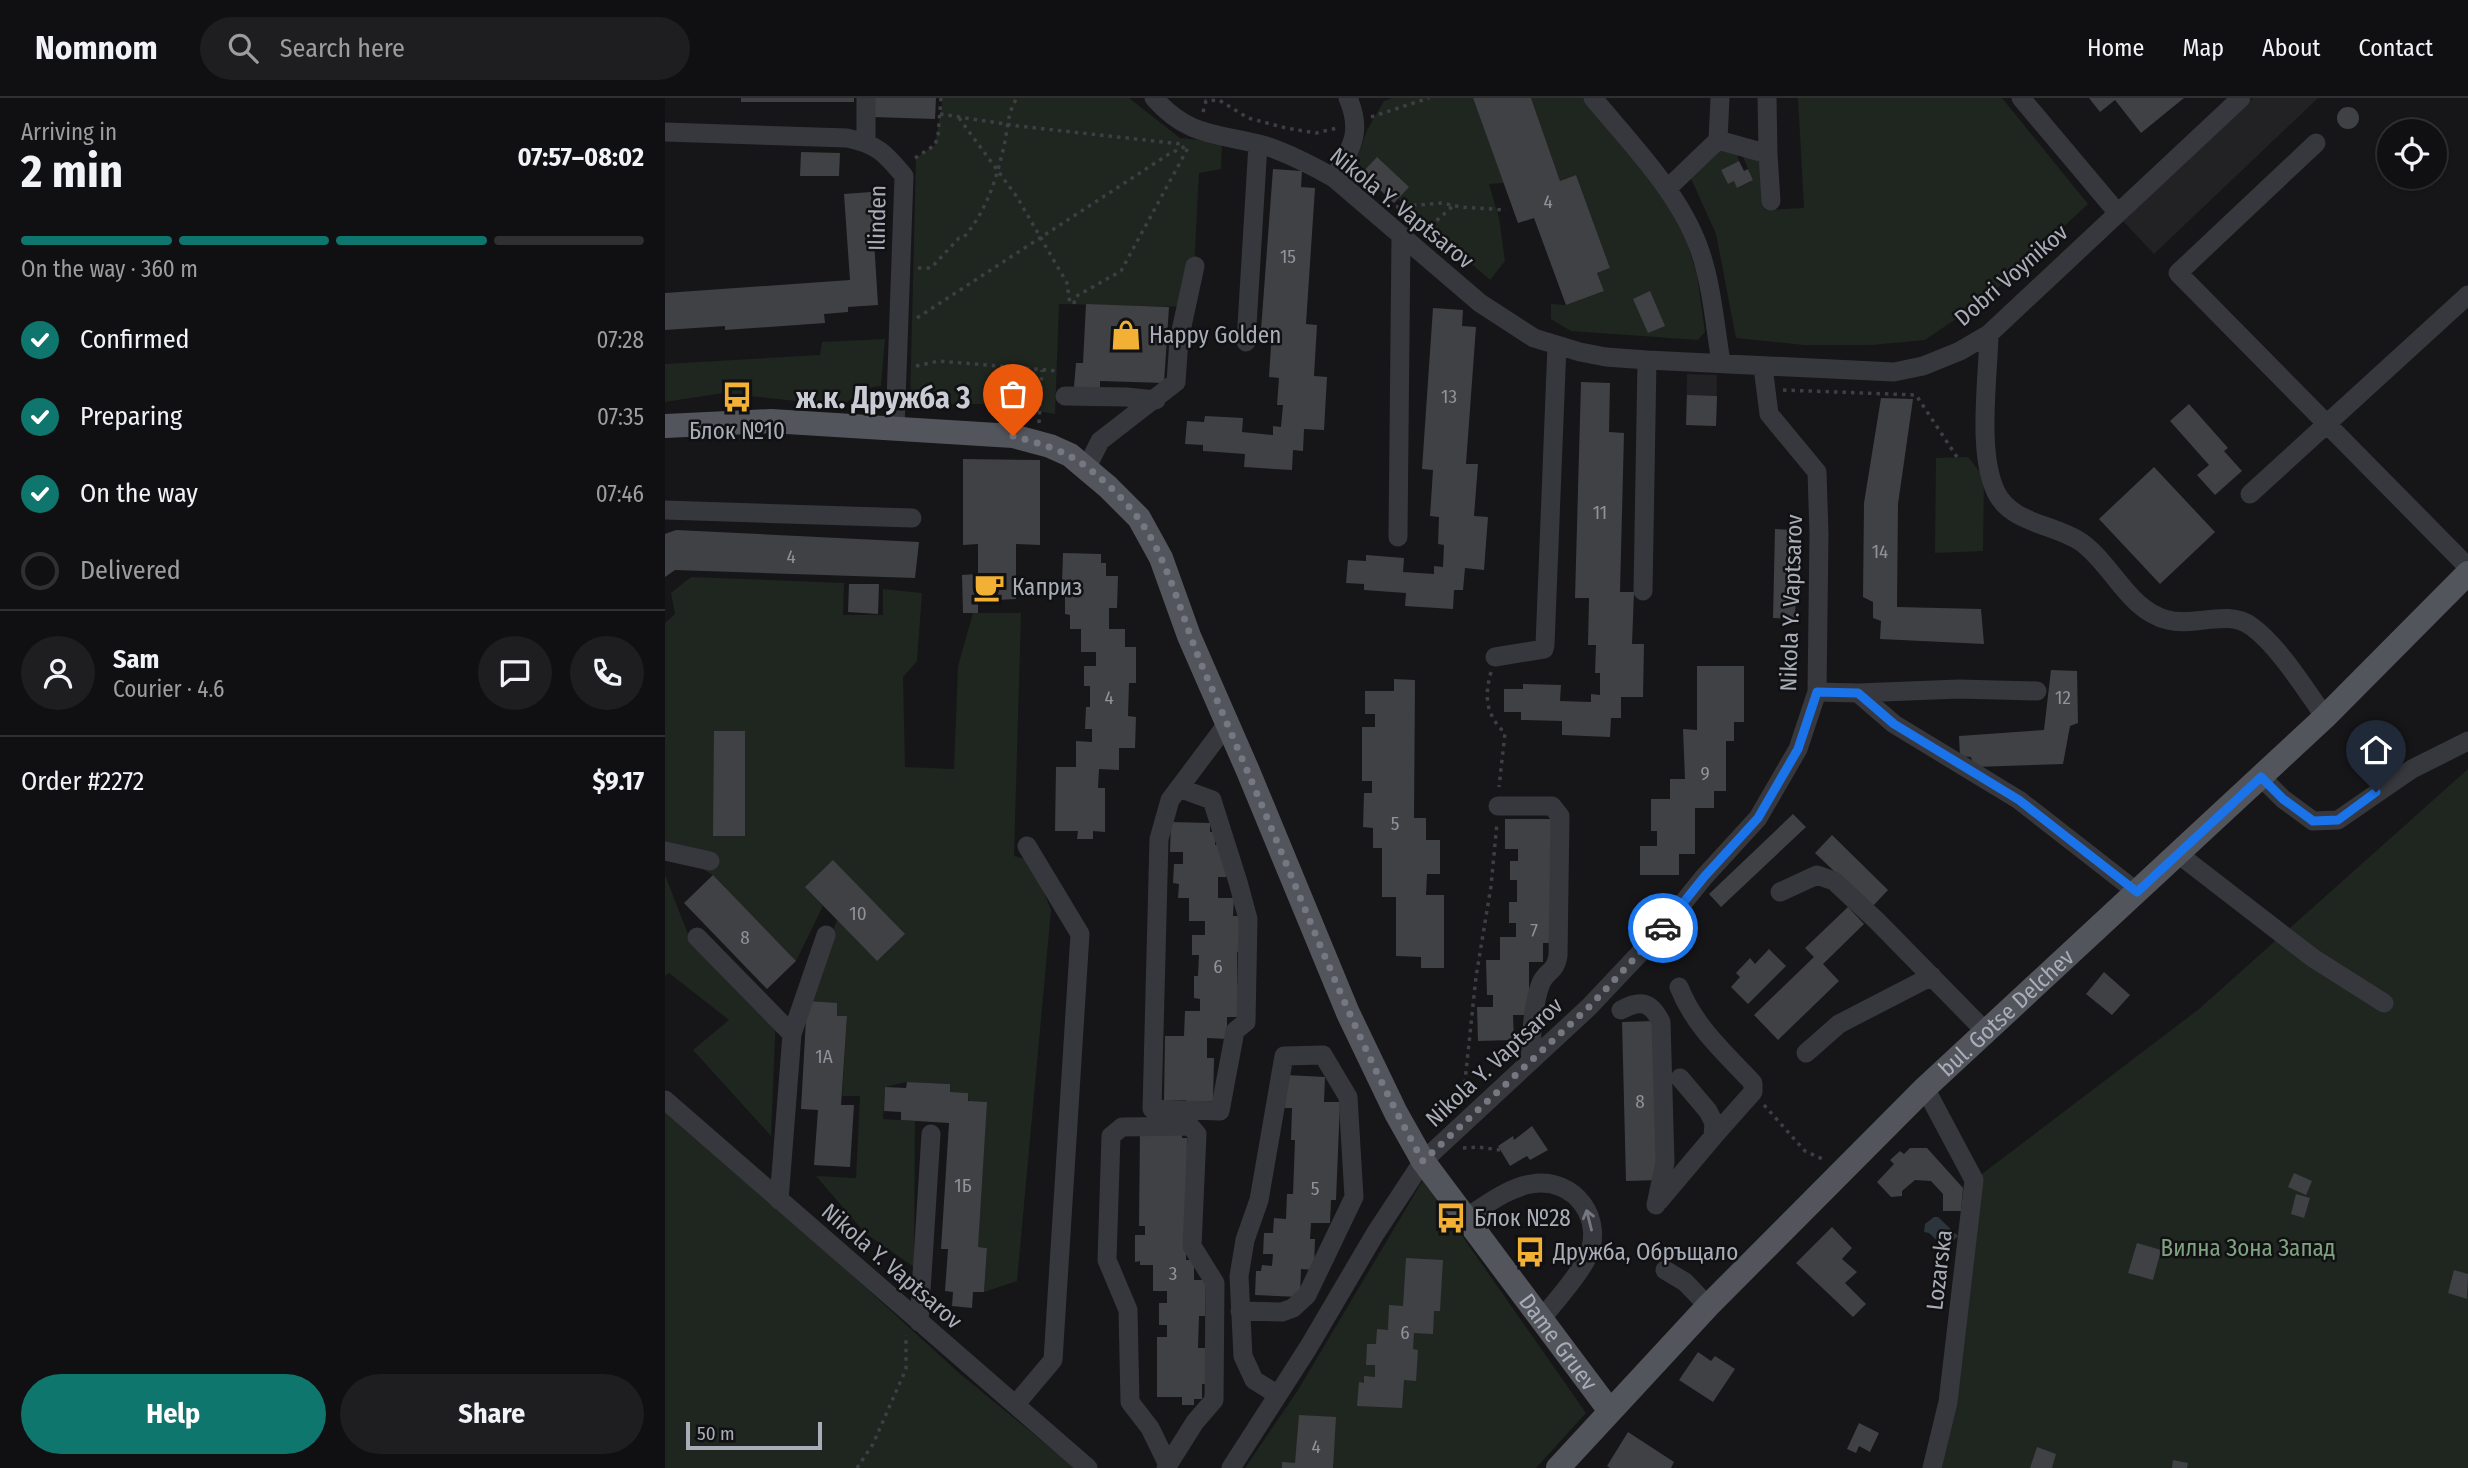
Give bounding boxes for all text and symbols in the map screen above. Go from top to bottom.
search box [200,17,690,80]
text: Nomnom [35,28,158,68]
icon: search [224,29,262,67]
text: Search here [280,33,405,64]
text: Home [2087,34,2144,62]
text: Map [2182,34,2224,62]
text: About [2262,34,2320,62]
text: Contact [2358,34,2433,62]
text: Arriving in [21,118,117,146]
map controls [2377,119,2447,189]
button: locate [2377,119,2447,189]
street label: Nikola Y. Vaptsarov [1324,141,1480,275]
text: 07:57–08:02 [518,142,644,173]
text: 2 min [21,144,123,199]
street label: Ilinden [862,185,892,251]
house number: 4 [1543,190,1553,213]
street label: Dobri Voynikov [1949,218,2074,332]
house number: 15 [1280,245,1296,268]
text: On the way · 360 m [21,255,198,283]
shop icon: Happy Golden [1109,318,1143,352]
icon: check [21,321,59,359]
place label: Happy Golden [1149,321,1281,349]
text: Confirmed [80,324,190,355]
text: 07:28 [597,326,644,354]
pin [983,364,1043,436]
icon: bag [994,375,1032,413]
bus stop icon: Блок №10 [720,380,754,414]
district label: ж.к. Дружба 3 [795,380,970,416]
house number: 13 [1441,385,1457,408]
icon: check [21,398,59,436]
text: Preparing [80,401,182,432]
text: 07:35 [597,403,644,431]
place label: Блок №10 [689,417,785,445]
icon: check [21,475,59,513]
text: On the way [80,478,198,509]
text: 07:46 [596,480,644,508]
house number: 11 [1593,501,1607,524]
street label: Nikola Y. Vaptsarov [1774,513,1808,692]
house number: 14 [1872,540,1888,563]
house number: 4 [786,545,796,568]
text: Delivered [80,555,181,586]
cafe icon: Каприз [972,570,1006,604]
place label: Каприз [1012,573,1082,601]
button: person [21,636,95,710]
button: chat [478,636,552,710]
button: phone [570,636,644,710]
text: Sam [113,644,159,675]
text: Courier · 4.6 [113,675,224,703]
house number: 4 [1104,686,1114,709]
house number: 12 [2055,686,2071,709]
pin [2346,720,2406,792]
icon: home [2357,731,2395,769]
house number: 9 [1700,762,1710,785]
text: Order #2272 [21,766,144,797]
text: $9.17 [593,766,644,797]
house number: 5 [1391,812,1399,835]
courier [1628,893,1698,963]
house number: 10 [849,902,867,925]
icon: car [1644,909,1682,947]
house number: 7 [1530,919,1538,942]
house number: 8 [740,926,750,949]
street label: bul. Gotse Delchev [1933,943,2080,1082]
house number: 6 [1213,955,1223,978]
street label: Nikola Y. Vaptsarov [1420,991,1569,1133]
house number: 1А [815,1045,833,1068]
house number: 8 [1635,1090,1645,1113]
house number: 1Б [954,1174,972,1197]
house number: 5 [1311,1177,1319,1200]
street label: Nikola Y. Vaptsarov [816,1197,969,1335]
bus stop icon: Блок №28 [1434,1201,1468,1235]
place label: Блок №28 [1474,1204,1571,1232]
one-way arrow [1582,1210,1595,1232]
street label: Lozarska [1920,1228,1958,1312]
park label: Вилна Зона Запад [2161,1234,2335,1262]
bus stop icon: Дружба, Обръщало [1513,1235,1547,1269]
place label: Дружба, Обръщало [1552,1238,1738,1266]
house number: 3 [1169,1262,1177,1285]
street label: Dame Gruev [1513,1288,1604,1396]
house number: 6 [1400,1321,1410,1344]
button: Help [21,1374,326,1454]
button: Share [340,1374,644,1454]
scale bar [686,1419,823,1451]
text: 50 m [697,1422,735,1445]
house number: 4 [1311,1435,1321,1458]

